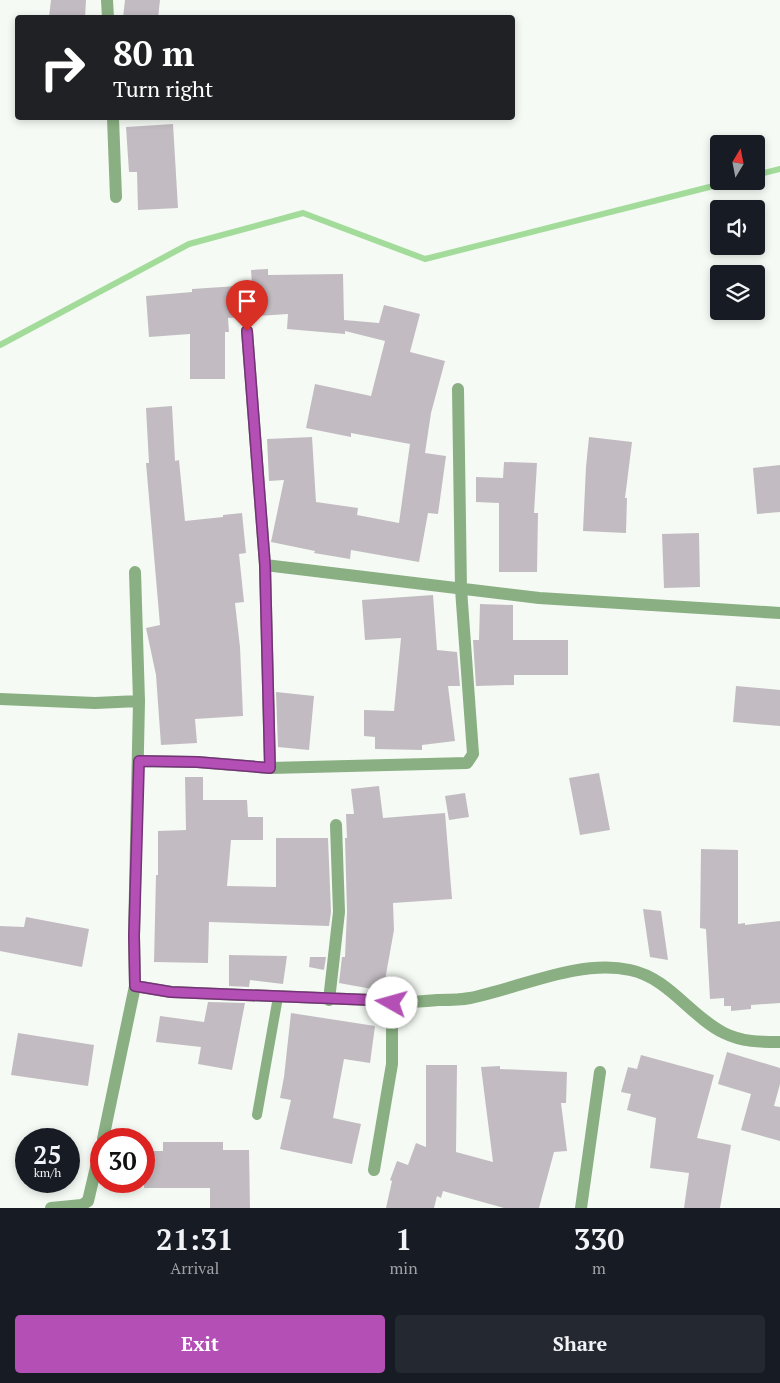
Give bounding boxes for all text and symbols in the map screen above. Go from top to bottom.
text: 80 m [113,30,194,76]
icon: right [30,35,95,100]
text: Turn right [113,74,213,103]
north arrow [710,135,765,190]
map controls [710,135,765,320]
button: sound [710,200,765,255]
button: layers [710,265,765,320]
pin [226,280,268,331]
icon: arrive [233,287,261,315]
position arrow [365,976,417,1028]
speed limit sign: 30 [90,1128,155,1193]
text: 25 [33,1138,62,1171]
text: km/h [34,1165,61,1180]
text: 21:31 [156,1219,234,1259]
text: 1 [395,1219,412,1259]
text: 330 [573,1219,624,1259]
text: Arrival [170,1257,219,1279]
text: min [390,1257,418,1279]
text: m [592,1257,606,1279]
button: Exit [15,1315,385,1373]
button: Share [395,1315,765,1373]

